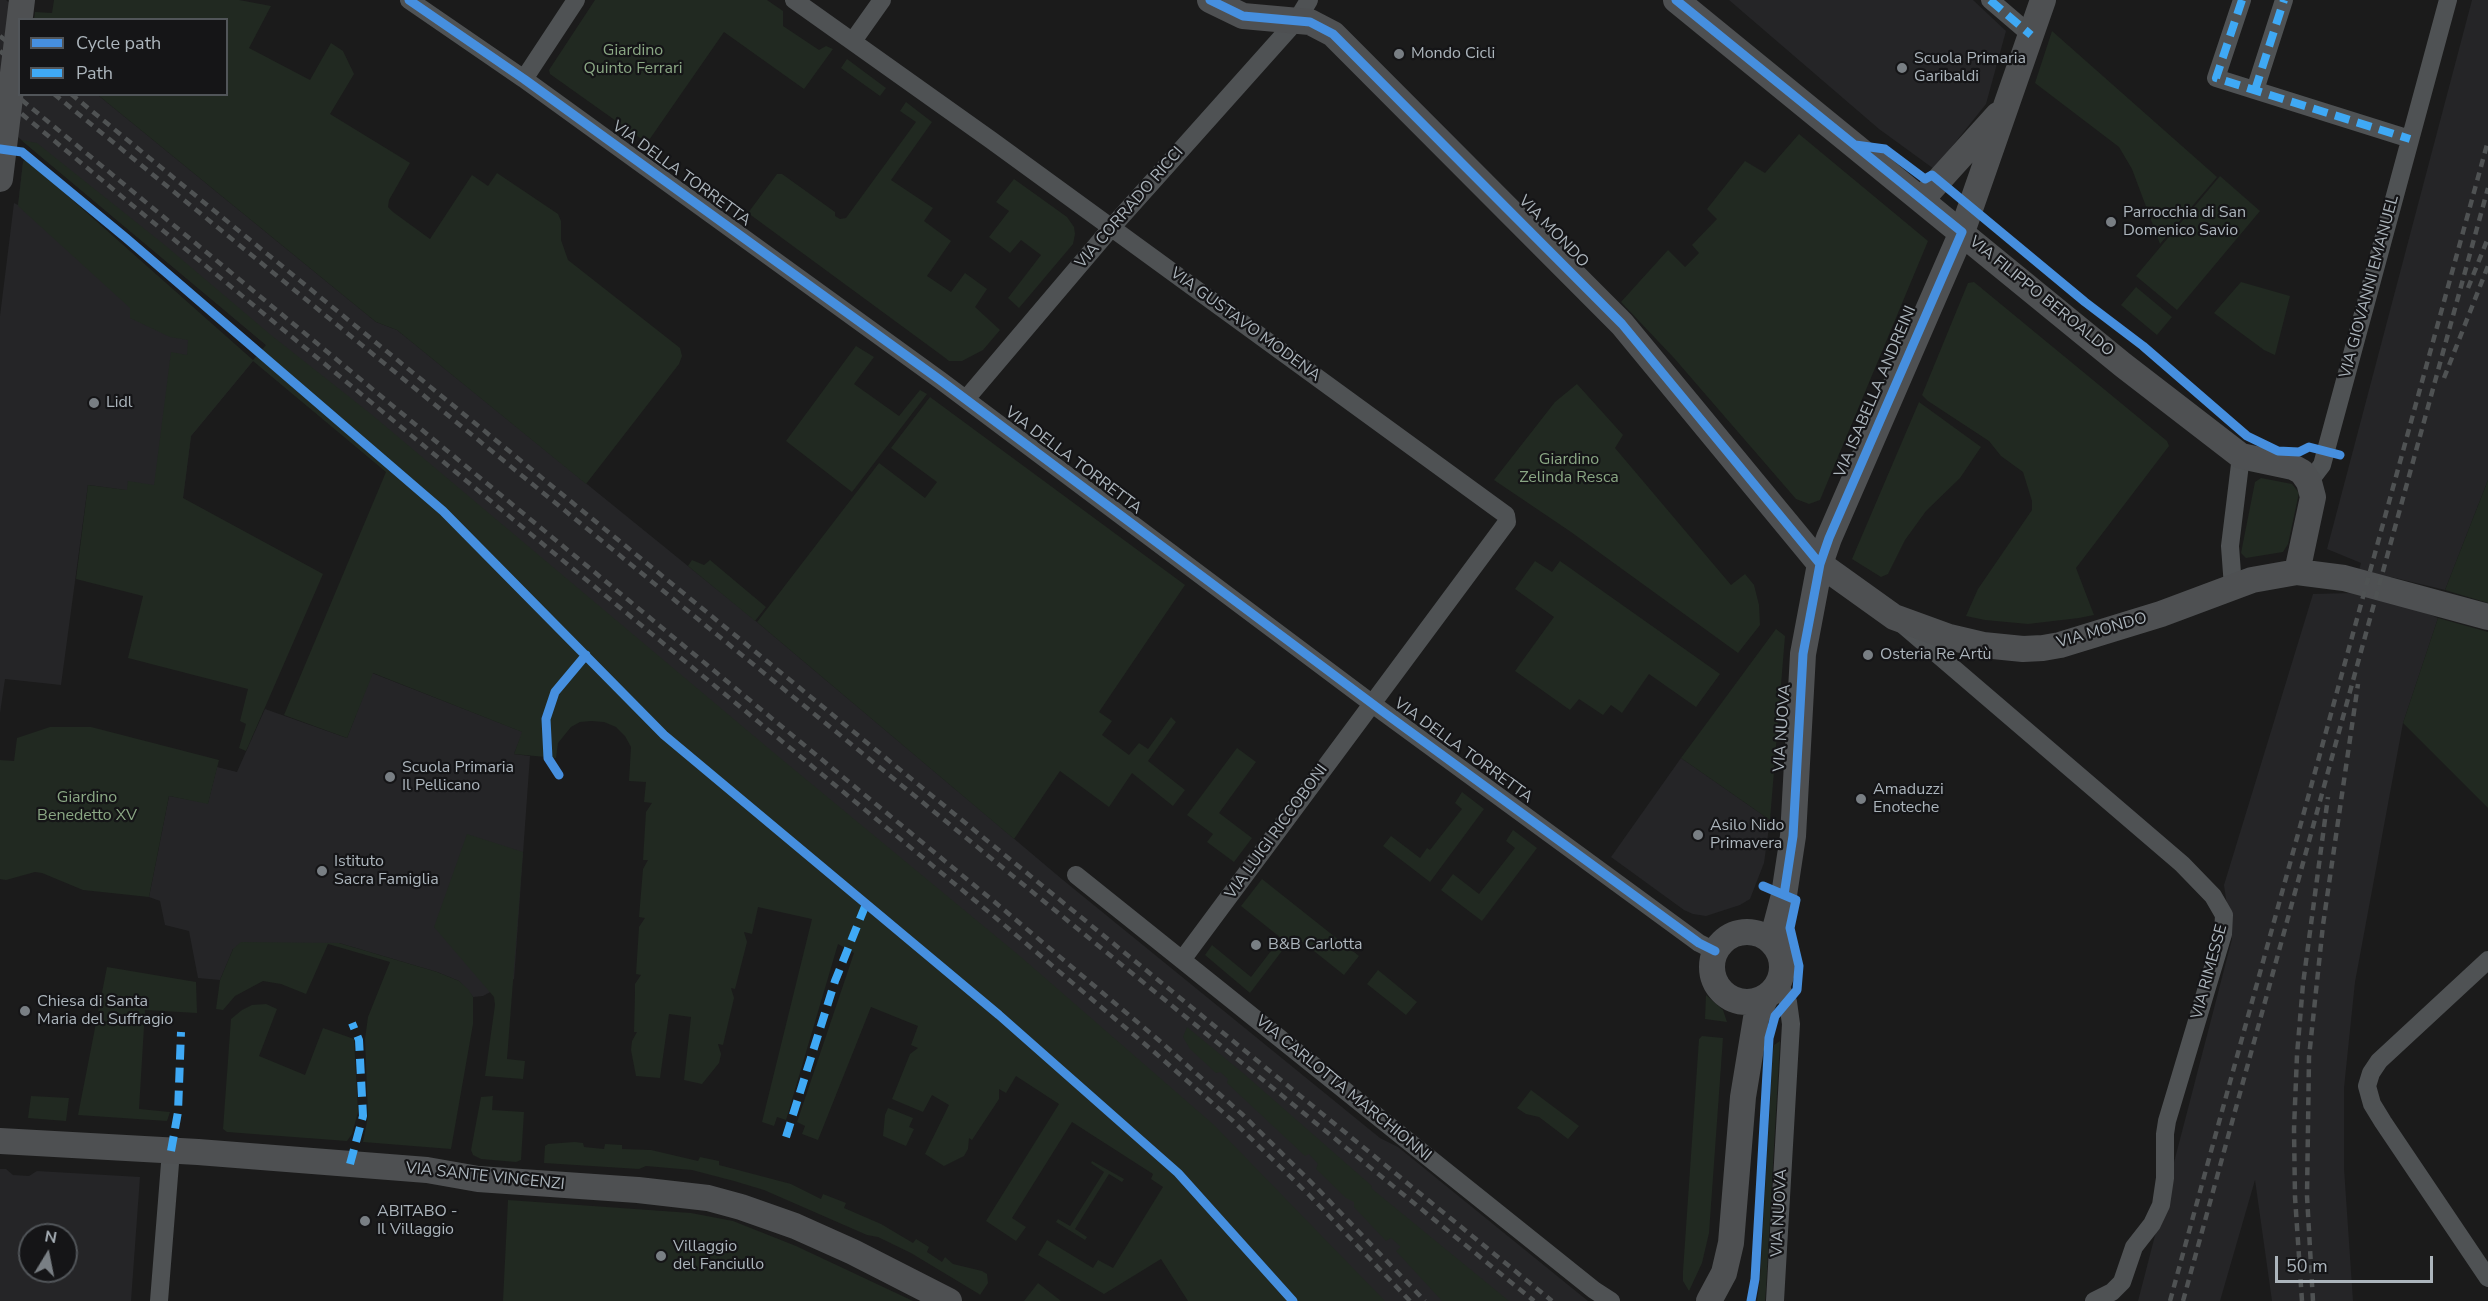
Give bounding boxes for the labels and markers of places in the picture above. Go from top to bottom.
place label: Mondo Cicli [1411,44,1495,64]
marker: Mondo Cicli [1392,47,1406,61]
place label: Scuola Primaria Garibaldi [1914,49,2026,87]
marker: Scuola Primaria Garibaldi [1895,61,1909,75]
place label: Parrocchia di San Domenico Savio [2123,203,2246,241]
marker: Parrocchia di San Domenico Savio [2104,215,2118,229]
place label: Lidl [106,393,132,413]
marker: Lidl [87,396,101,410]
place label: Osteria Re Artù [1880,645,1991,665]
marker: Osteria Re Artù [1861,648,1875,662]
place label: Scuola Primaria Il Pellicano [402,758,514,796]
marker: Scuola Primaria Il Pellicano [383,770,397,784]
place label: Amaduzzi Enoteche [1873,780,1944,818]
marker: Amaduzzi Enoteche [1854,792,1868,806]
place label: Asilo Nido Primavera [1710,816,1784,854]
marker: Asilo Nido Primavera [1691,828,1705,842]
place label: Istituto Sacra Famiglia [334,852,439,890]
marker: Istituto Sacra Famiglia [315,864,329,878]
place label: B&B Carlotta [1268,935,1362,955]
marker: B&B Carlotta [1249,938,1263,952]
place label: Chiesa di Santa Maria del Suffragio [37,992,173,1030]
marker: Chiesa di Santa Maria del Suffragio [18,1004,32,1018]
place label: ABITABO - Il Villaggio [377,1202,458,1240]
marker: ABITABO - Il Villaggio [358,1214,372,1228]
place label: Villaggio del Fanciullo [673,1237,764,1275]
marker: Villaggio del Fanciullo [654,1249,668,1263]

